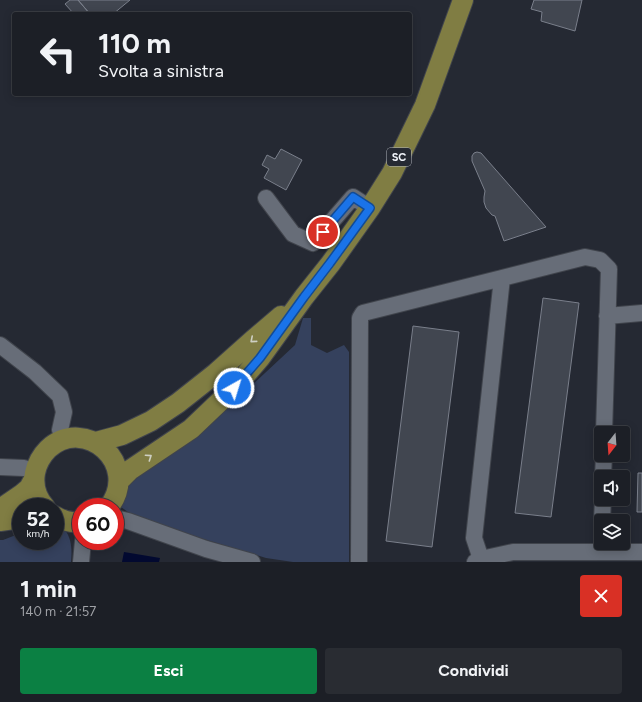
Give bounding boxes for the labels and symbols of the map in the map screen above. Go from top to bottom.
road number: SC [387,148,411,166]
pin [306,215,340,249]
one-way arrow [250,335,257,342]
position arrow [213,367,255,409]
north arrow [594,426,630,462]
one-way arrow [145,455,152,462]
speed limit sign: 60 [72,498,124,550]

